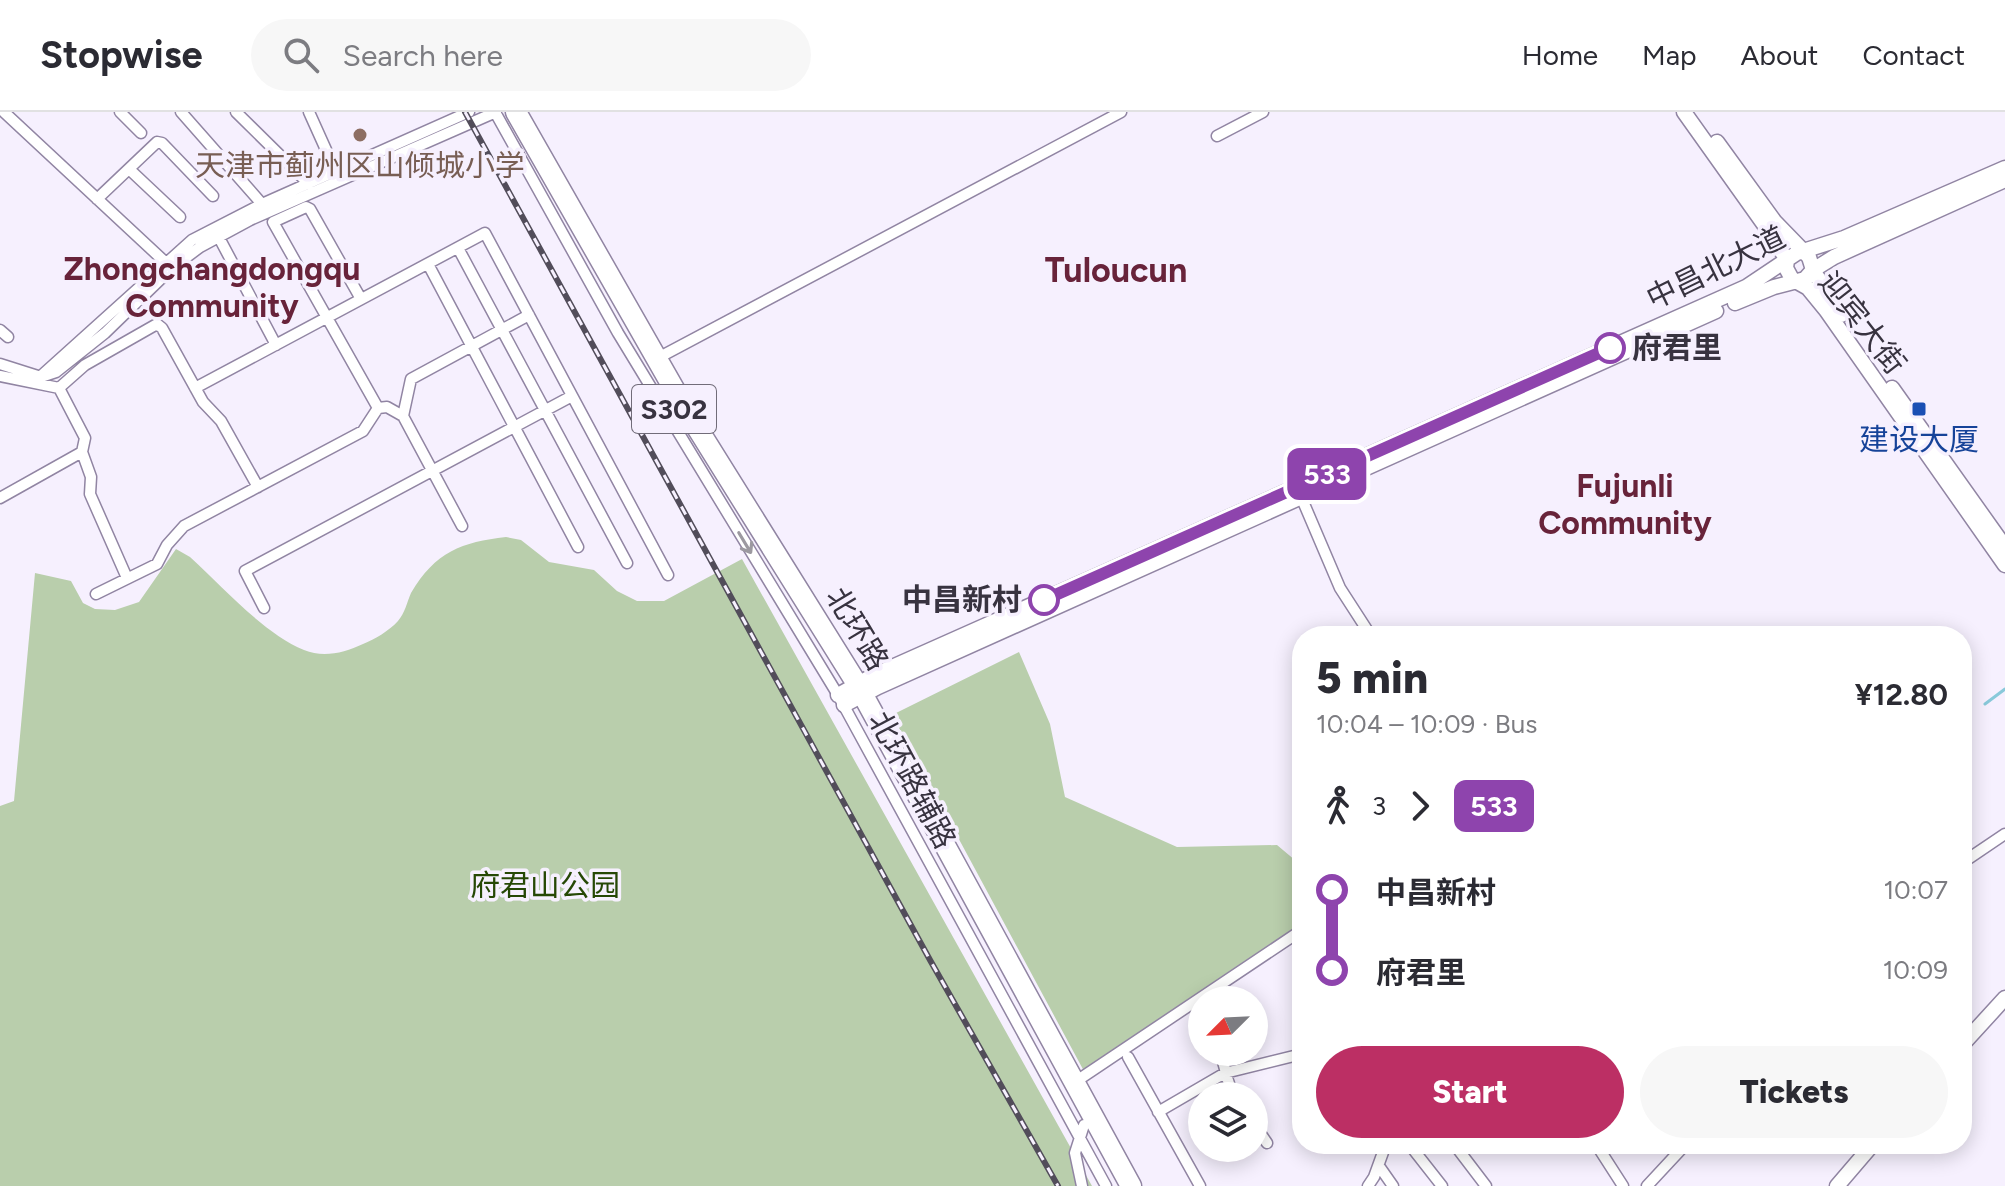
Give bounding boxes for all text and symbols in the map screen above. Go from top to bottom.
search box [251,19,811,91]
text: Stopwise [40,32,203,78]
icon: search [279,33,323,77]
text: Search here [343,37,503,74]
text: Home [1522,38,1598,72]
text: Map [1642,38,1697,72]
text: About [1741,38,1818,72]
text: Contact [1862,38,1965,72]
marker: 天津市蓟州区山倾城小学 [351,126,369,144]
place label: 天津市蓟州区山倾城小学 [195,147,525,184]
street label: 中昌北大道 [1640,218,1791,317]
district label: Zhongchangdongqu Community [64,250,360,325]
district label: Tuloucun [1045,250,1187,291]
street label: 迎宾大街 [1811,264,1914,381]
place label: 府君里 [1632,329,1722,366]
marker: 府君里 [1595,333,1625,363]
road number: S302 [632,385,716,433]
marker: 建设大厦 [1910,400,1928,418]
place label: 建设大厦 [1859,421,1979,458]
line badge: 533 [1281,448,1373,500]
text: 533 [1303,457,1351,491]
district label: Fujunli Community [1538,467,1712,542]
one-way arrow [737,531,753,554]
street label: 北环路 [818,581,896,677]
place label: 中昌新村 [902,581,1022,618]
marker: 中昌新村 [1029,585,1059,615]
text: 5 min [1316,651,1428,704]
text: ¥12.80 [1855,676,1948,713]
street label: 北环路辅路 [861,705,964,855]
text: 10:04 – 10:09 · Bus [1316,708,1537,740]
icon: walk [1316,784,1360,828]
icon: forward [1398,784,1442,828]
text: 533 [1470,789,1518,823]
text: 3 [1372,790,1386,822]
park label: 府君山公园 [470,867,620,904]
text: 中昌新村 [1376,874,1496,911]
text: 10:07 [1883,874,1948,906]
text: 府君里 [1376,954,1466,991]
text: 10:09 [1883,954,1948,986]
north arrow [1188,986,1268,1066]
map controls [1188,986,1268,1162]
button: Start [1316,1046,1624,1138]
button: Tickets [1640,1046,1948,1138]
button: layers [1188,1082,1268,1162]

